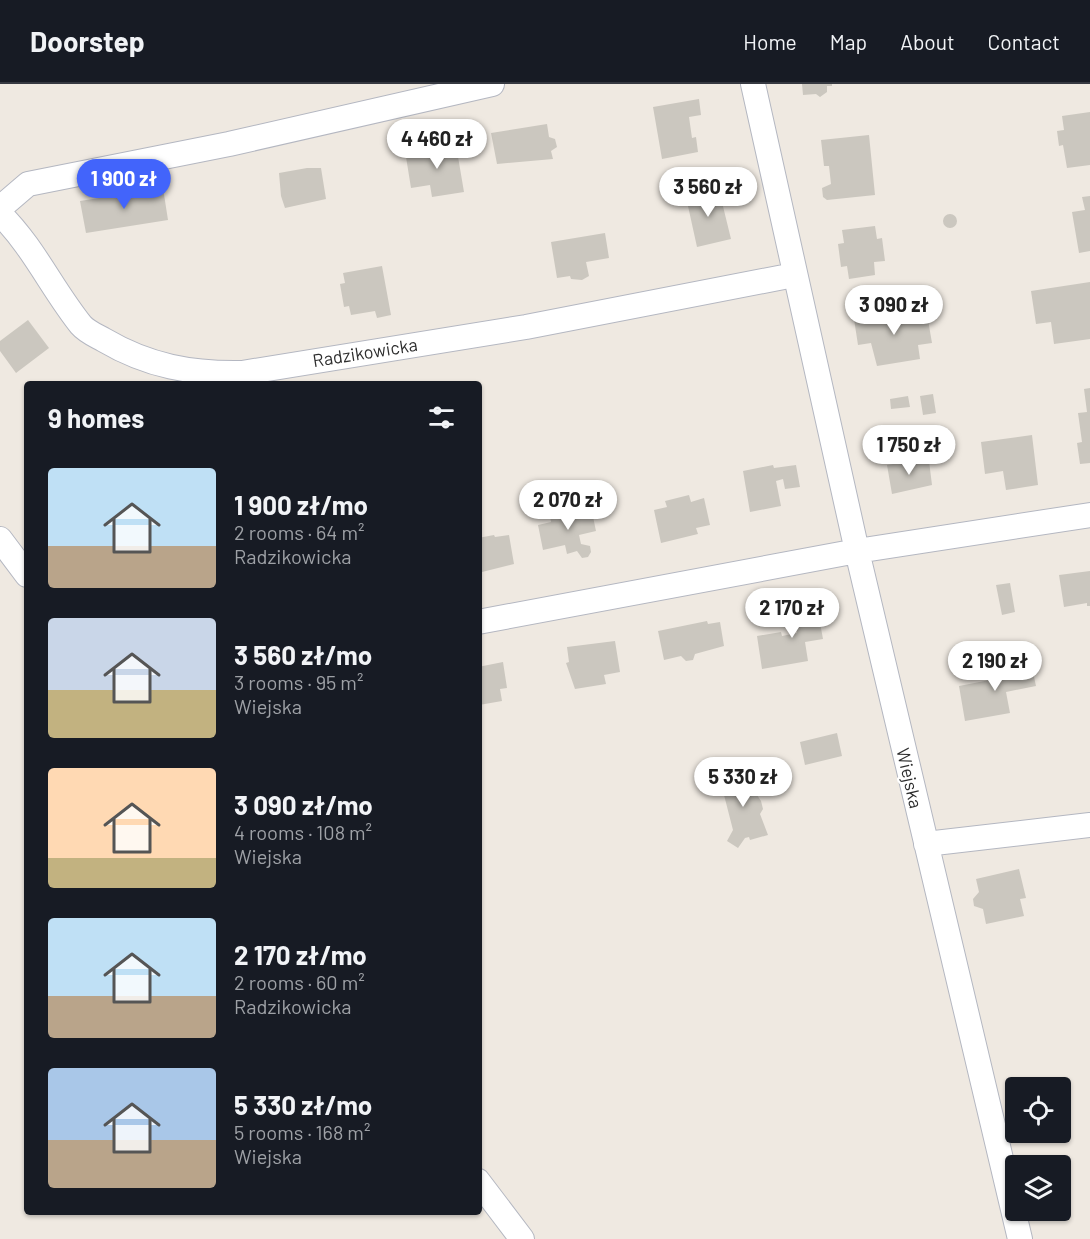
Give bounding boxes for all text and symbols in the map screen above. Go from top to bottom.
text: Doorstep [30,24,145,58]
text: Home [743,29,797,54]
text: Map [830,29,867,54]
text: About [900,29,955,54]
text: Contact [988,29,1060,54]
pin: 4 460 zł [375,119,499,170]
text: 4 460 zł [401,126,473,150]
pin: 1 900 zł [62,159,186,210]
text: 1 900 zł [91,166,157,190]
pin: 3 560 zł [646,167,770,218]
text: 3 560 zł [673,174,743,198]
pin: 3 090 zł [832,285,956,336]
text: 3 090 zł [859,292,929,316]
street label: Radzikowicka [311,333,419,371]
icon: filters [425,401,458,434]
text: 9 homes [48,402,144,433]
pin: 1 750 zł [847,425,971,476]
text: 1 750 zł [876,432,942,456]
pin: 2 070 zł [506,480,630,531]
text: 2 070 zł [533,487,603,511]
text: 1 900 zł/mo [234,489,368,520]
icon: home [96,492,168,564]
text: 2 rooms · 64 m² [234,520,364,544]
text: Radzikowicka [234,544,352,568]
pin: 2 170 zł [730,588,854,639]
text: 2 170 zł [759,595,825,619]
text: 3 560 zł/mo [234,639,372,670]
pin: 2 190 zł [933,641,1057,692]
icon: home [96,642,168,714]
text: 2 190 zł [962,648,1028,672]
text: 3 rooms · 95 m² [234,670,363,694]
text: Wiejska [234,694,302,718]
street label: Wiejska [892,746,928,810]
pin: 5 330 zł [681,757,805,808]
text: 5 330 zł [708,764,778,788]
text: 3 090 zł/mo [234,789,373,820]
icon: home [96,792,168,864]
text: 4 rooms · 108 m² [234,820,372,844]
text: Wiejska [234,844,302,868]
text: 2 170 zł/mo [234,939,367,970]
icon: home [96,942,168,1014]
text: 2 rooms · 60 m² [234,970,365,994]
text: Radzikowicka [234,994,352,1018]
map controls [1005,1077,1071,1221]
button: locate [1005,1077,1071,1143]
text: 5 330 zł/mo [234,1089,372,1120]
icon: home [96,1092,168,1164]
text: 5 rooms · 168 m² [234,1120,370,1144]
text: Wiejska [234,1144,302,1168]
button: layers [1005,1155,1071,1221]

